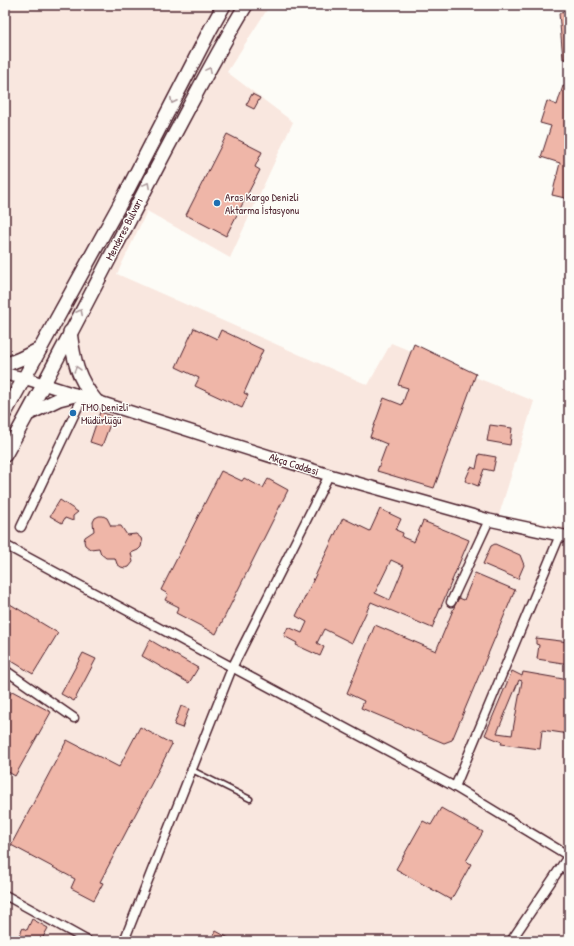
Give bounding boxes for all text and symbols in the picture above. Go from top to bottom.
one-way arrow [204,67,211,74]
one-way arrow [170,97,178,104]
one-way arrow [142,181,150,189]
place label: Aras Kargo Denizli Aktarma İstasyonu [225,190,300,217]
street label: Menderes Bulvarı [102,195,146,263]
marker: Aras Kargo Denizli Aktarma İstasyonu [212,198,222,208]
one-way arrow [76,309,83,316]
one-way arrow [73,366,82,373]
place label: TMO Denizli Müdürlüğü [81,400,128,427]
marker: TMO Denizli Müdürlüğü [68,408,78,418]
street label: Akça Caddesi [268,449,320,479]

